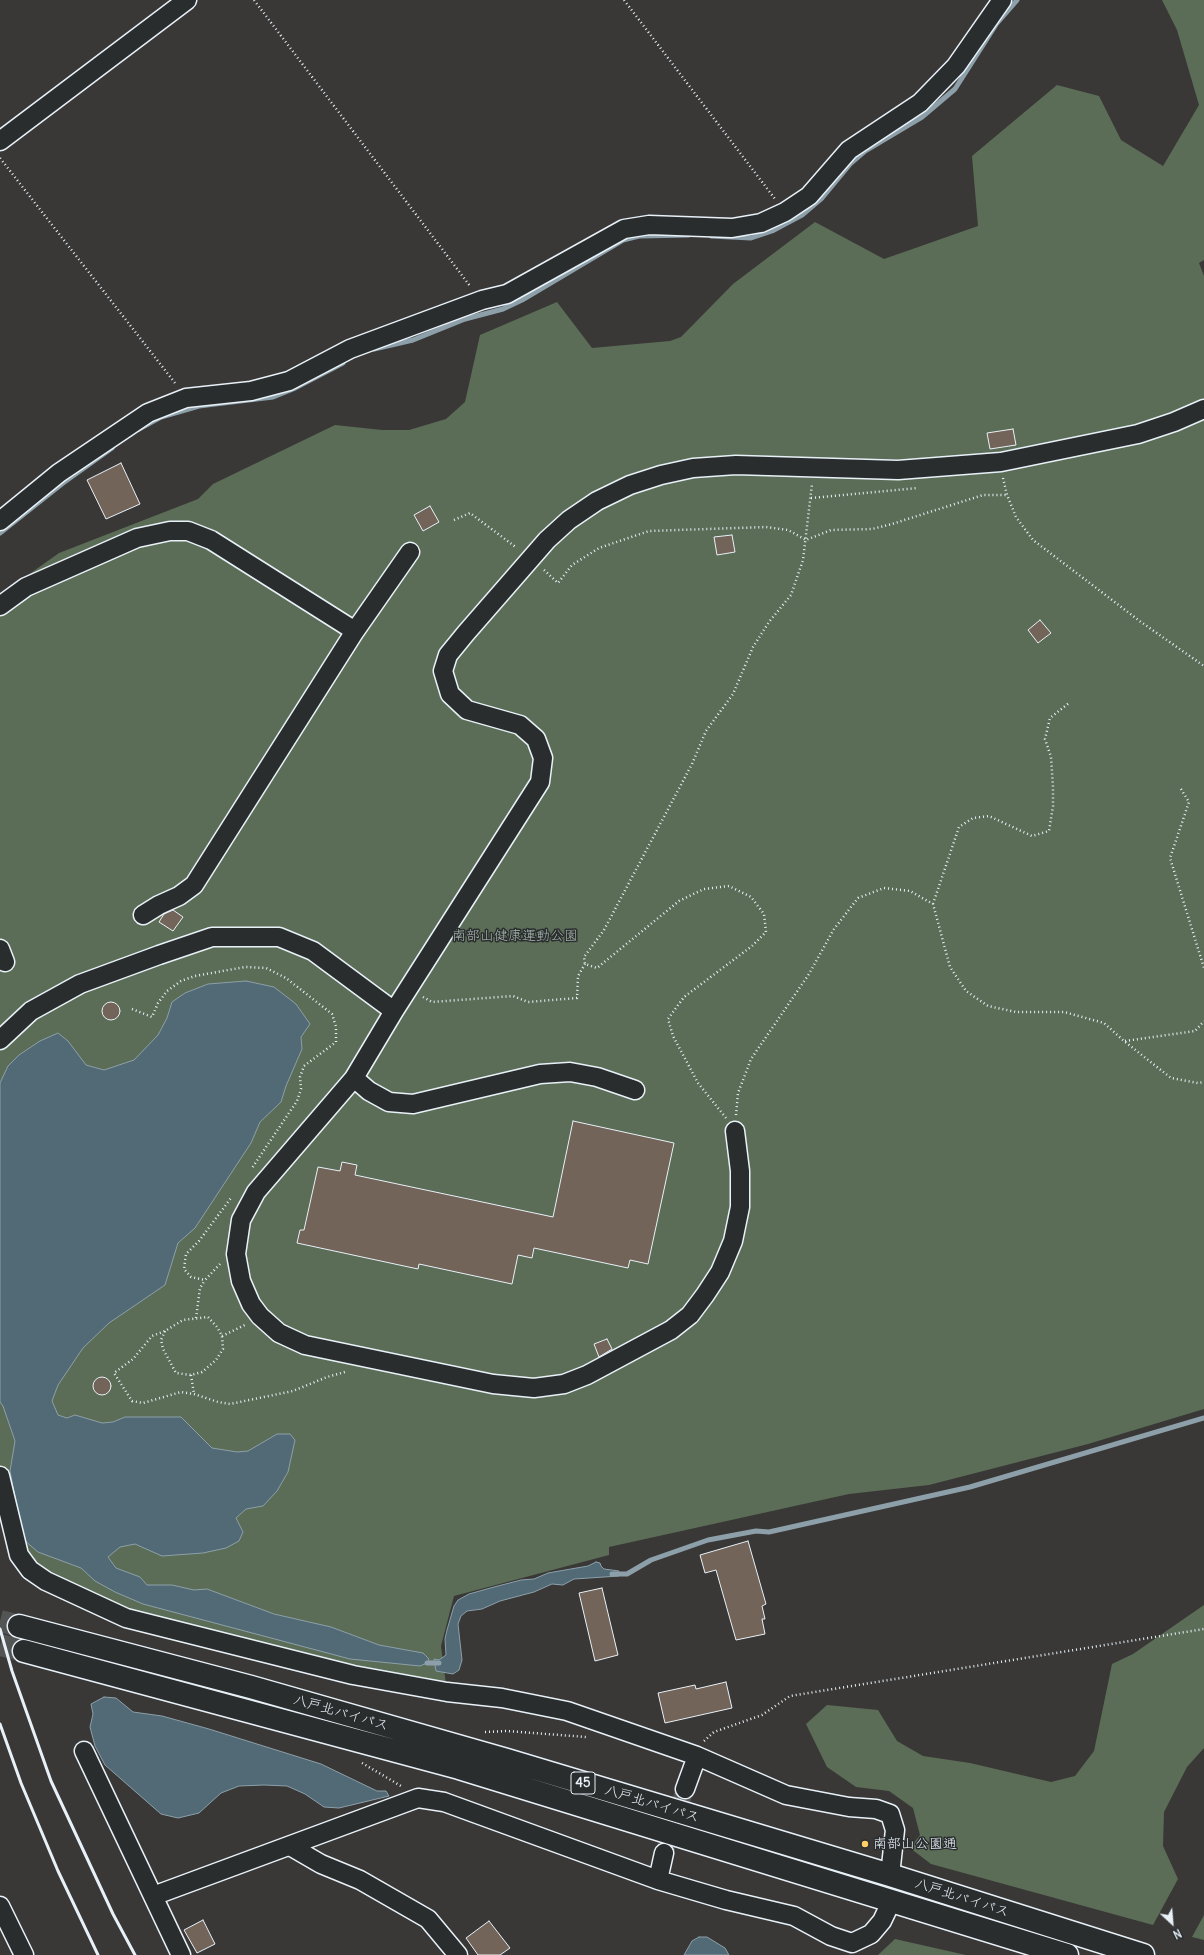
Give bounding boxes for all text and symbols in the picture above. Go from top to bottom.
park label: 南部山健康運動公園 [452,928,578,944]
street label: 八戸北バイパス [292,1691,390,1735]
road number: 45 [571,1772,595,1794]
street label: 八戸北バイパス [603,1782,701,1826]
place label: 南部山公園通 [873,1836,957,1852]
marker: 南部山公園通 [860,1839,870,1849]
street label: 八戸北バイパス [913,1875,1011,1921]
north arrow [1152,1903,1192,1943]
text: N [1171,1926,1184,1942]

